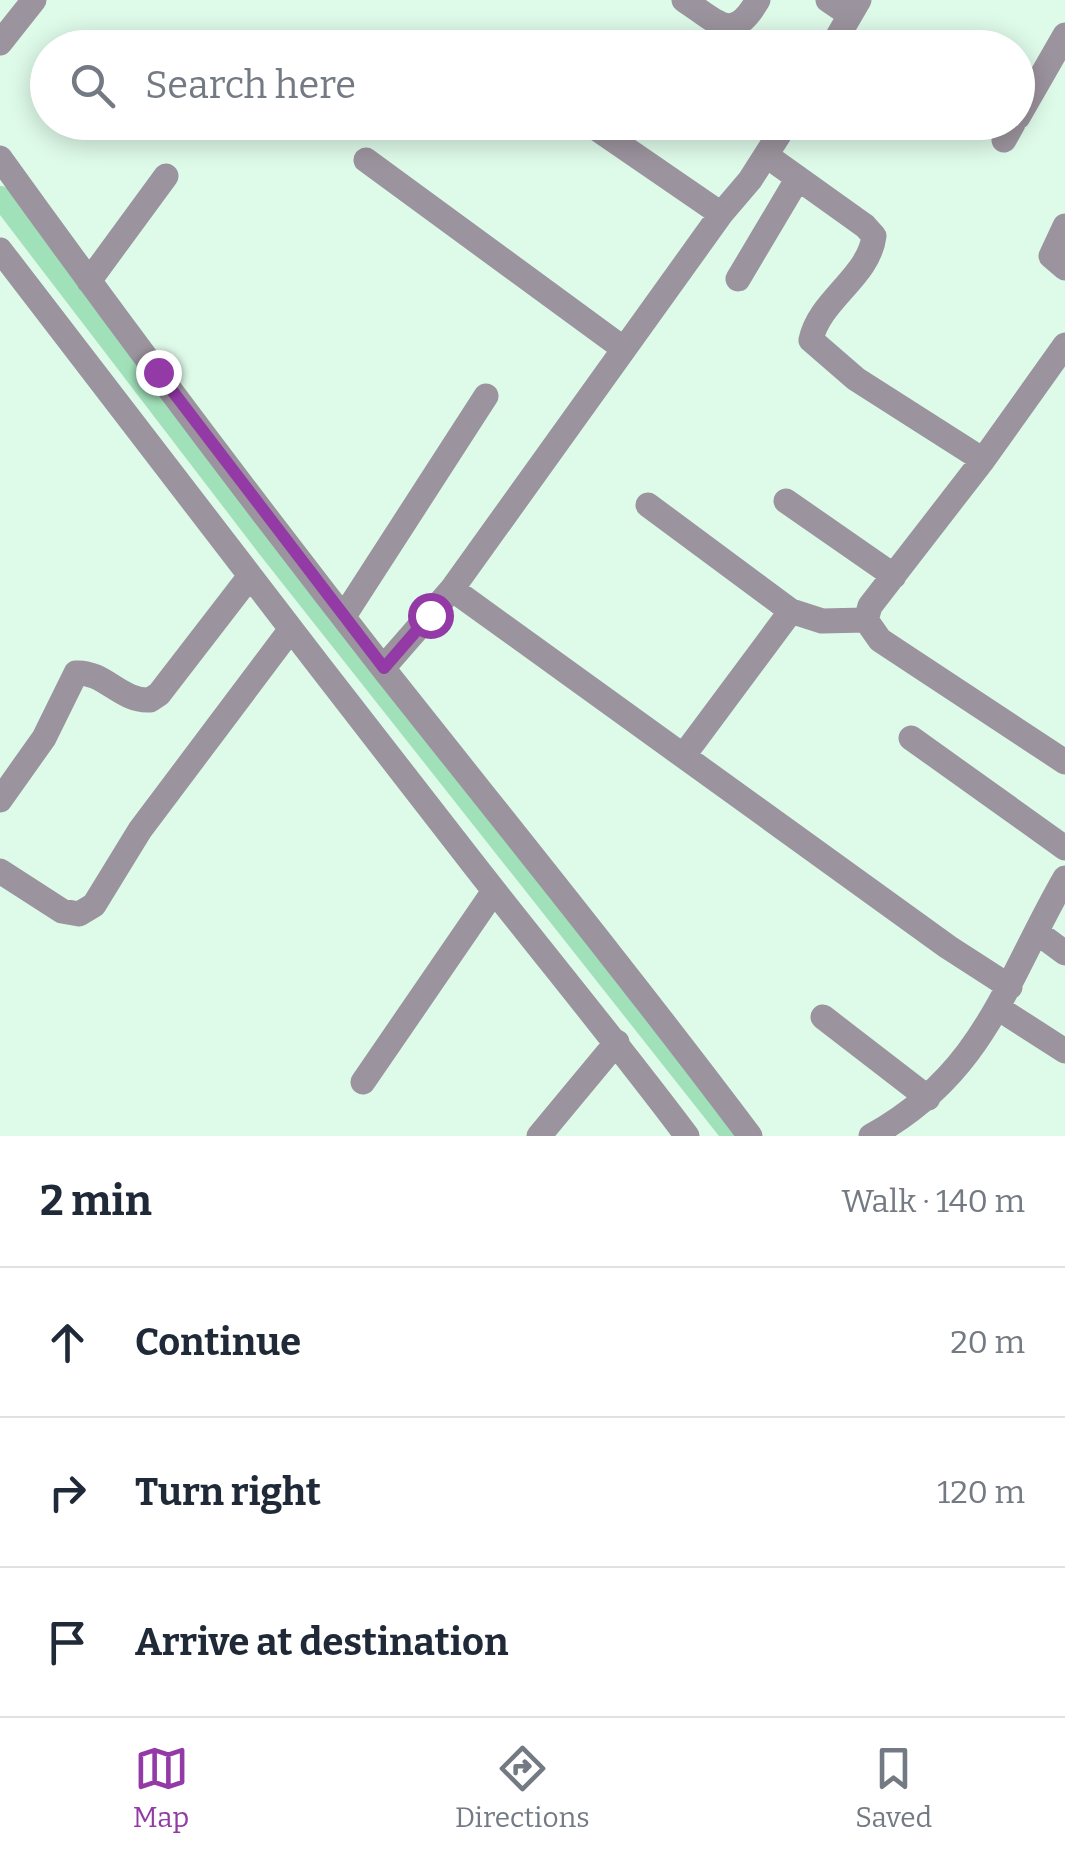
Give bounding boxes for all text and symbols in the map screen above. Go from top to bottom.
search box [30,30,1035,140]
icon: search [65,58,120,113]
text: Search here [145,62,356,108]
route end [136,350,182,396]
route start [408,593,454,639]
text: 2 min [40,1176,152,1226]
text: Walk · 140 m [841,1182,1025,1220]
icon: ahead [40,1315,95,1370]
text: Continue [135,1319,301,1365]
text: 20 m [950,1323,1025,1361]
icon: right [40,1465,95,1520]
text: Turn right [135,1469,321,1515]
text: 120 m [937,1473,1025,1511]
icon: arrive [40,1615,95,1670]
text: Arrive at destination [135,1619,508,1665]
tab: Map [133,1741,189,1834]
tab: Directions [455,1741,590,1834]
tab: Saved [855,1741,932,1834]

